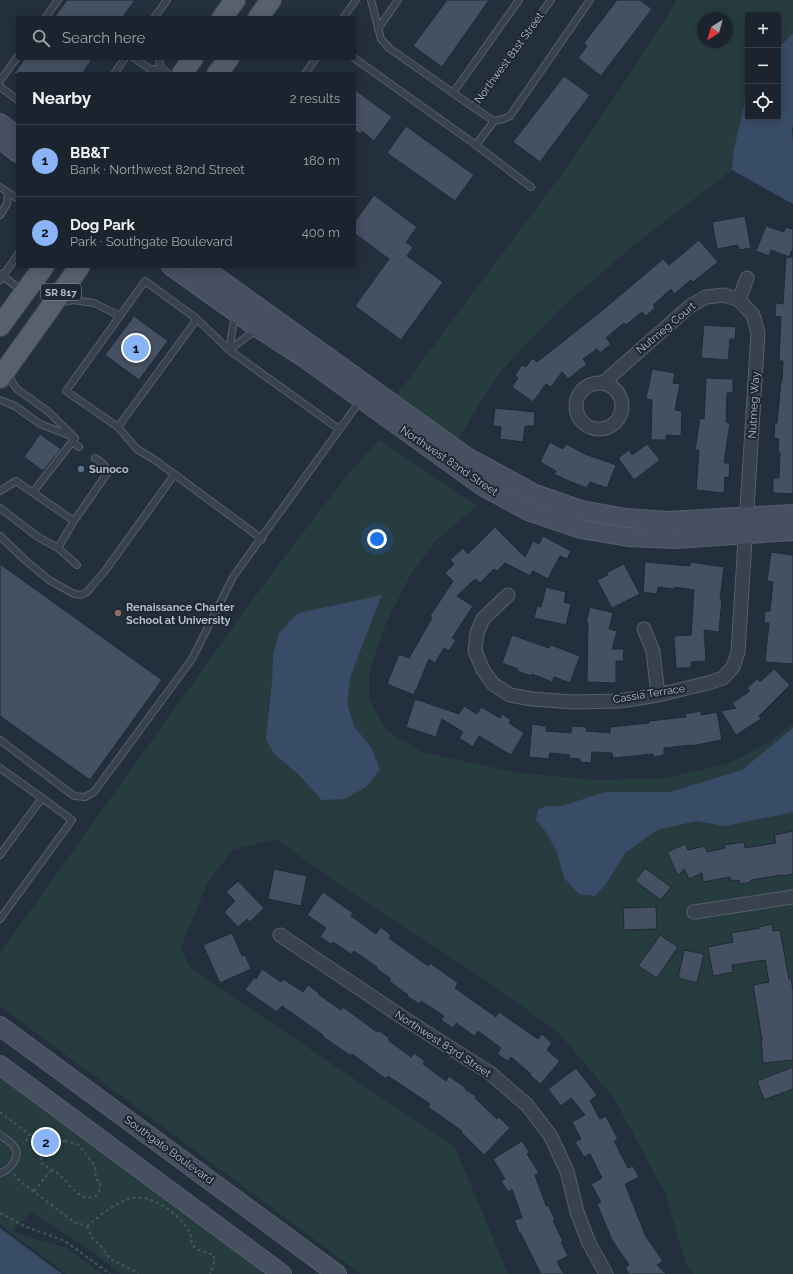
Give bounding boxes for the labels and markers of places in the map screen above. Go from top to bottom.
pin: 1 [123,333,149,363]
place label: Sunoco [89,463,129,476]
marker: Sunoco [76,464,86,474]
place label: Renaissance Charter School at University [126,601,235,627]
marker: Renaissance Charter School at University [113,608,123,618]
pin: 2 [33,1127,59,1157]

